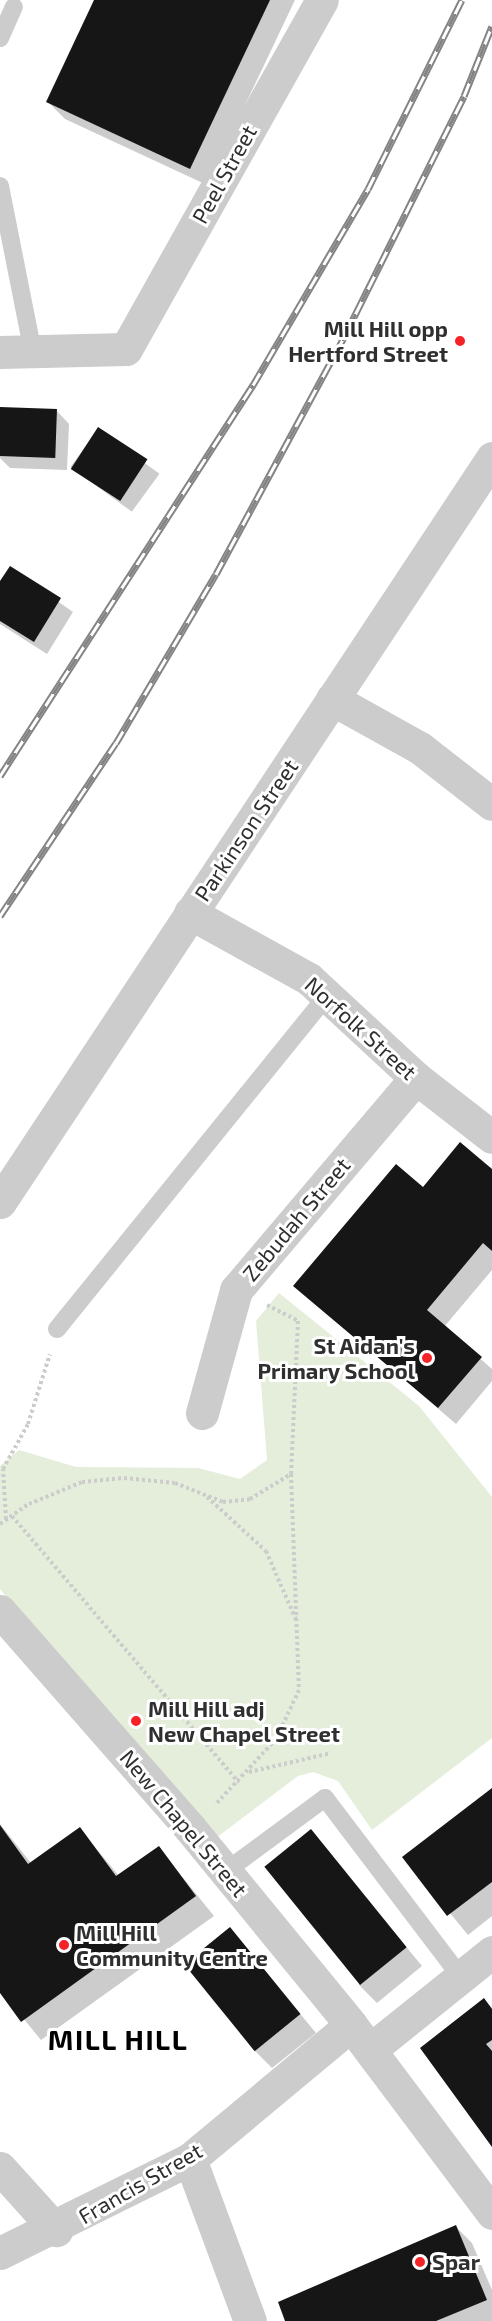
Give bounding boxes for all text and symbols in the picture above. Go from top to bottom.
street label: Peel Street [186,120,262,228]
place label: Mill Hill opp Hertford Street [288,315,448,366]
marker: Mill Hill opp Hertford Street [453,334,467,348]
street label: Parkinson Street [189,754,303,906]
street label: Norfolk Street [300,971,422,1085]
street label: Zebudah Street [237,1152,355,1286]
place label: St Aidan's Primary School [257,1332,415,1384]
marker: St Aidan's Primary School [420,1351,434,1365]
place label: Mill Hill adj New Chapel Street [148,1695,341,1747]
marker: Mill Hill adj New Chapel Street [129,1714,143,1728]
street label: New Chapel Street [114,1744,254,1902]
place label: Mill Hill Community Centre [76,1919,268,1970]
marker: Mill Hill Community Centre [57,1938,71,1952]
district label: MILL HILL [48,2022,188,2056]
street label: Francis Street [73,2137,207,2229]
place label: Spar [432,2249,480,2275]
marker: Spar [413,2255,427,2269]

